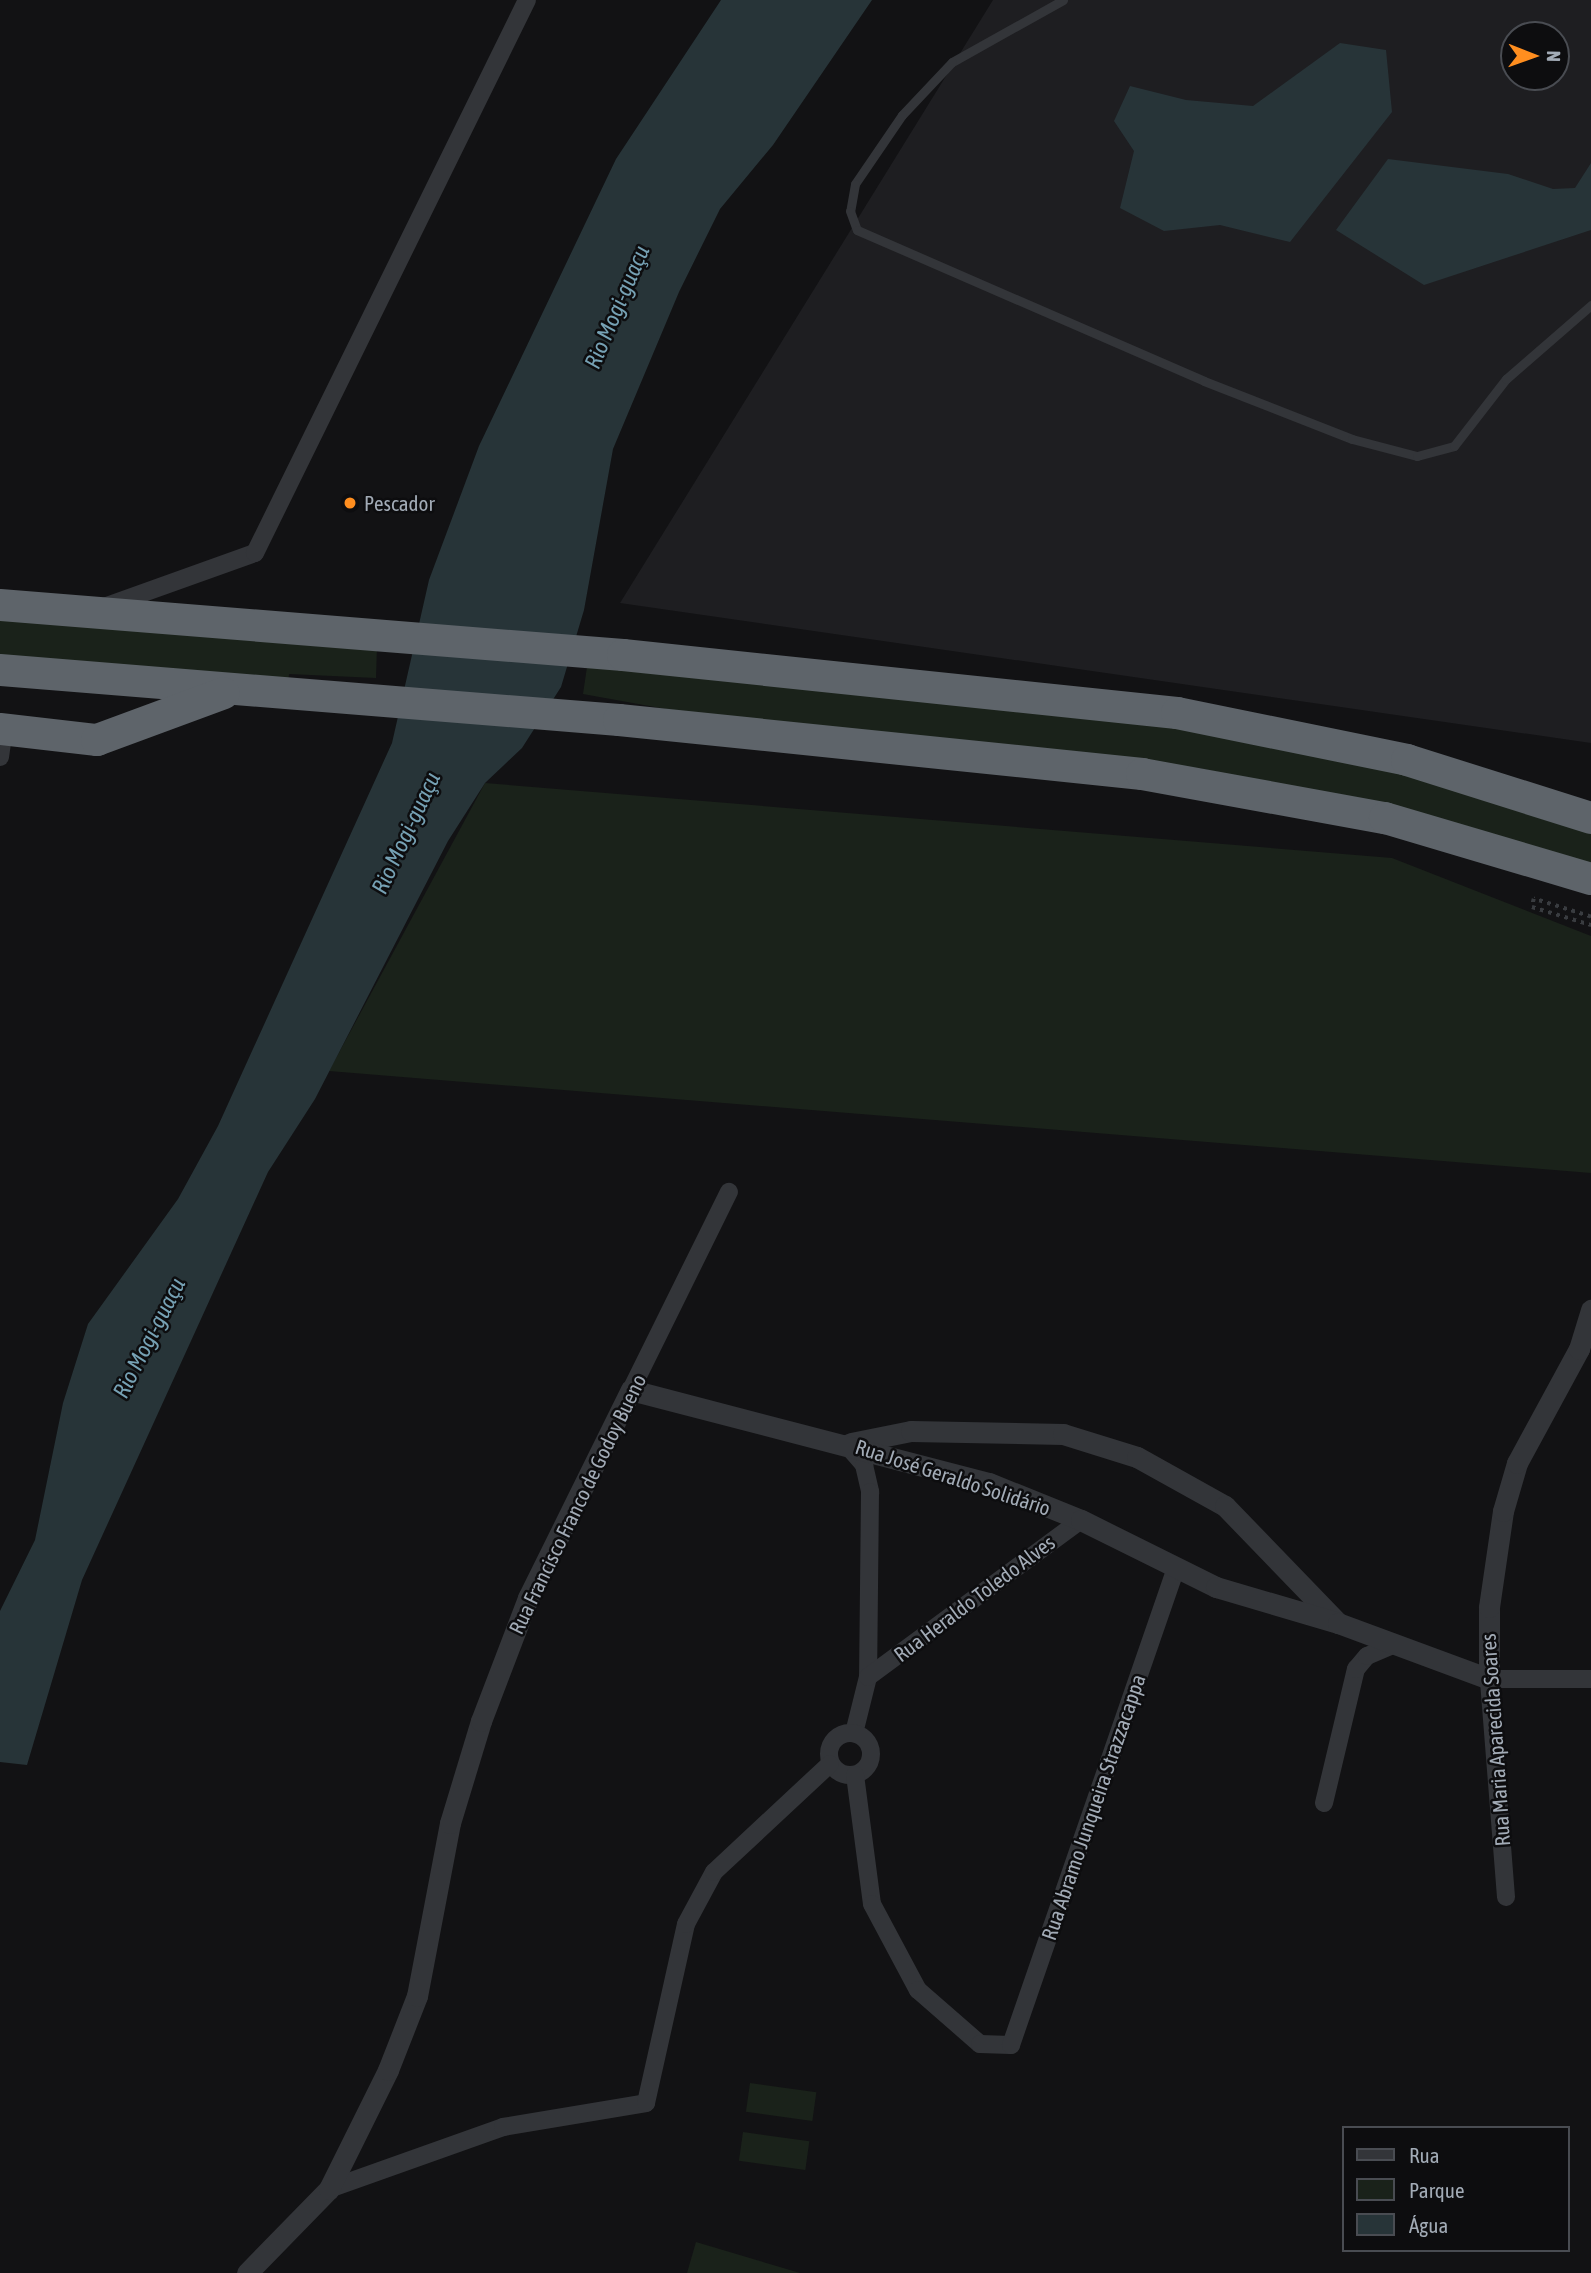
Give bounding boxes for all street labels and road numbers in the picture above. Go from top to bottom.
street label: Rua Francisco Franco de Godoy Bueno [503,1370,651,1638]
street label: Rua José Geraldo Solidário [852,1434,1054,1520]
street label: Rua Heraldo Toledo Alves [889,1529,1059,1667]
street label: Rua Maria Aparecida Soares [1475,1633,1515,1847]
street label: Rua Abramo Junqueira Strazzacappa [1036,1671,1150,1943]

